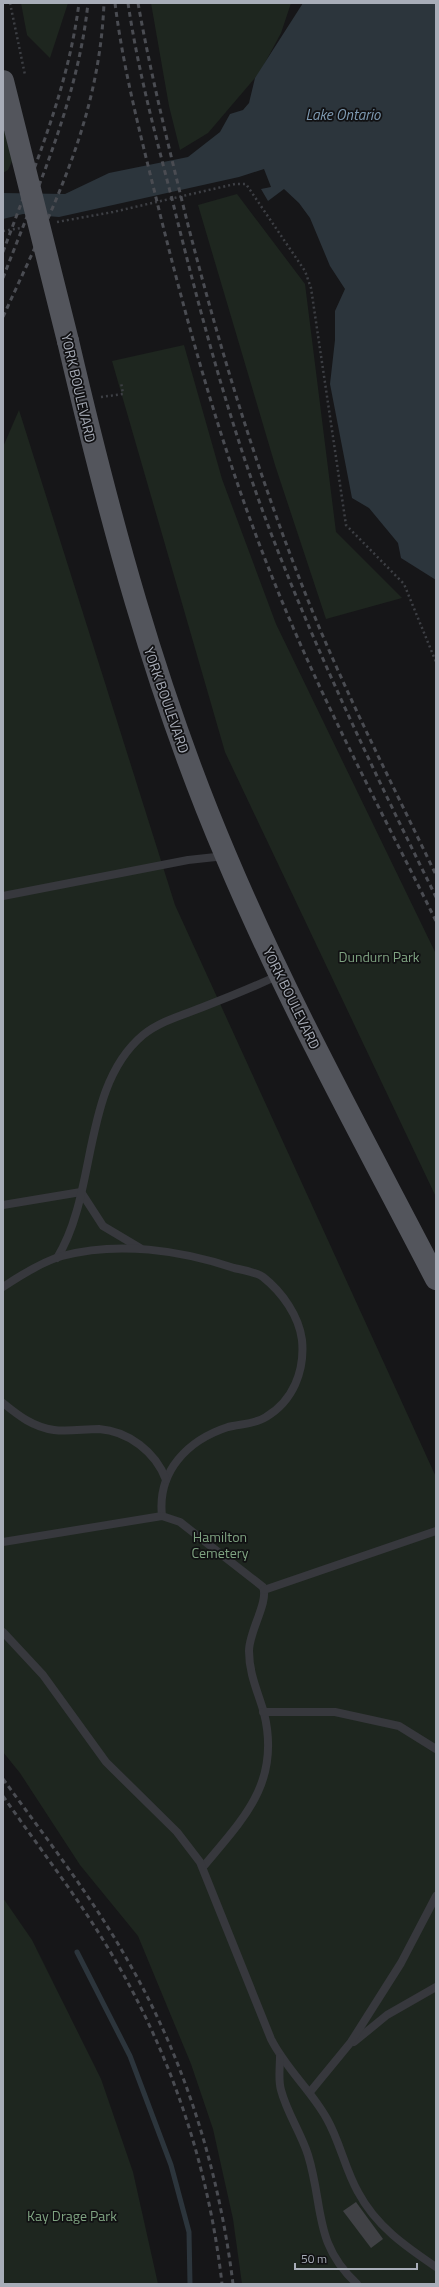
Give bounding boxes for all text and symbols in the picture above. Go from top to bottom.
water label: Lake Ontario [306,103,381,126]
street label: YORK BOULEVARD [56,331,102,445]
street label: YORK BOULEVARD [139,644,195,756]
street label: YORK BOULEVARD [258,943,326,1053]
park label: Dundurn Park [338,946,420,967]
park label: Hamilton Cemetery [192,1526,249,1563]
park label: Kay Drage Park [27,2205,117,2226]
scale bar [295,2245,417,2271]
text: 50 m [301,2249,327,2268]

